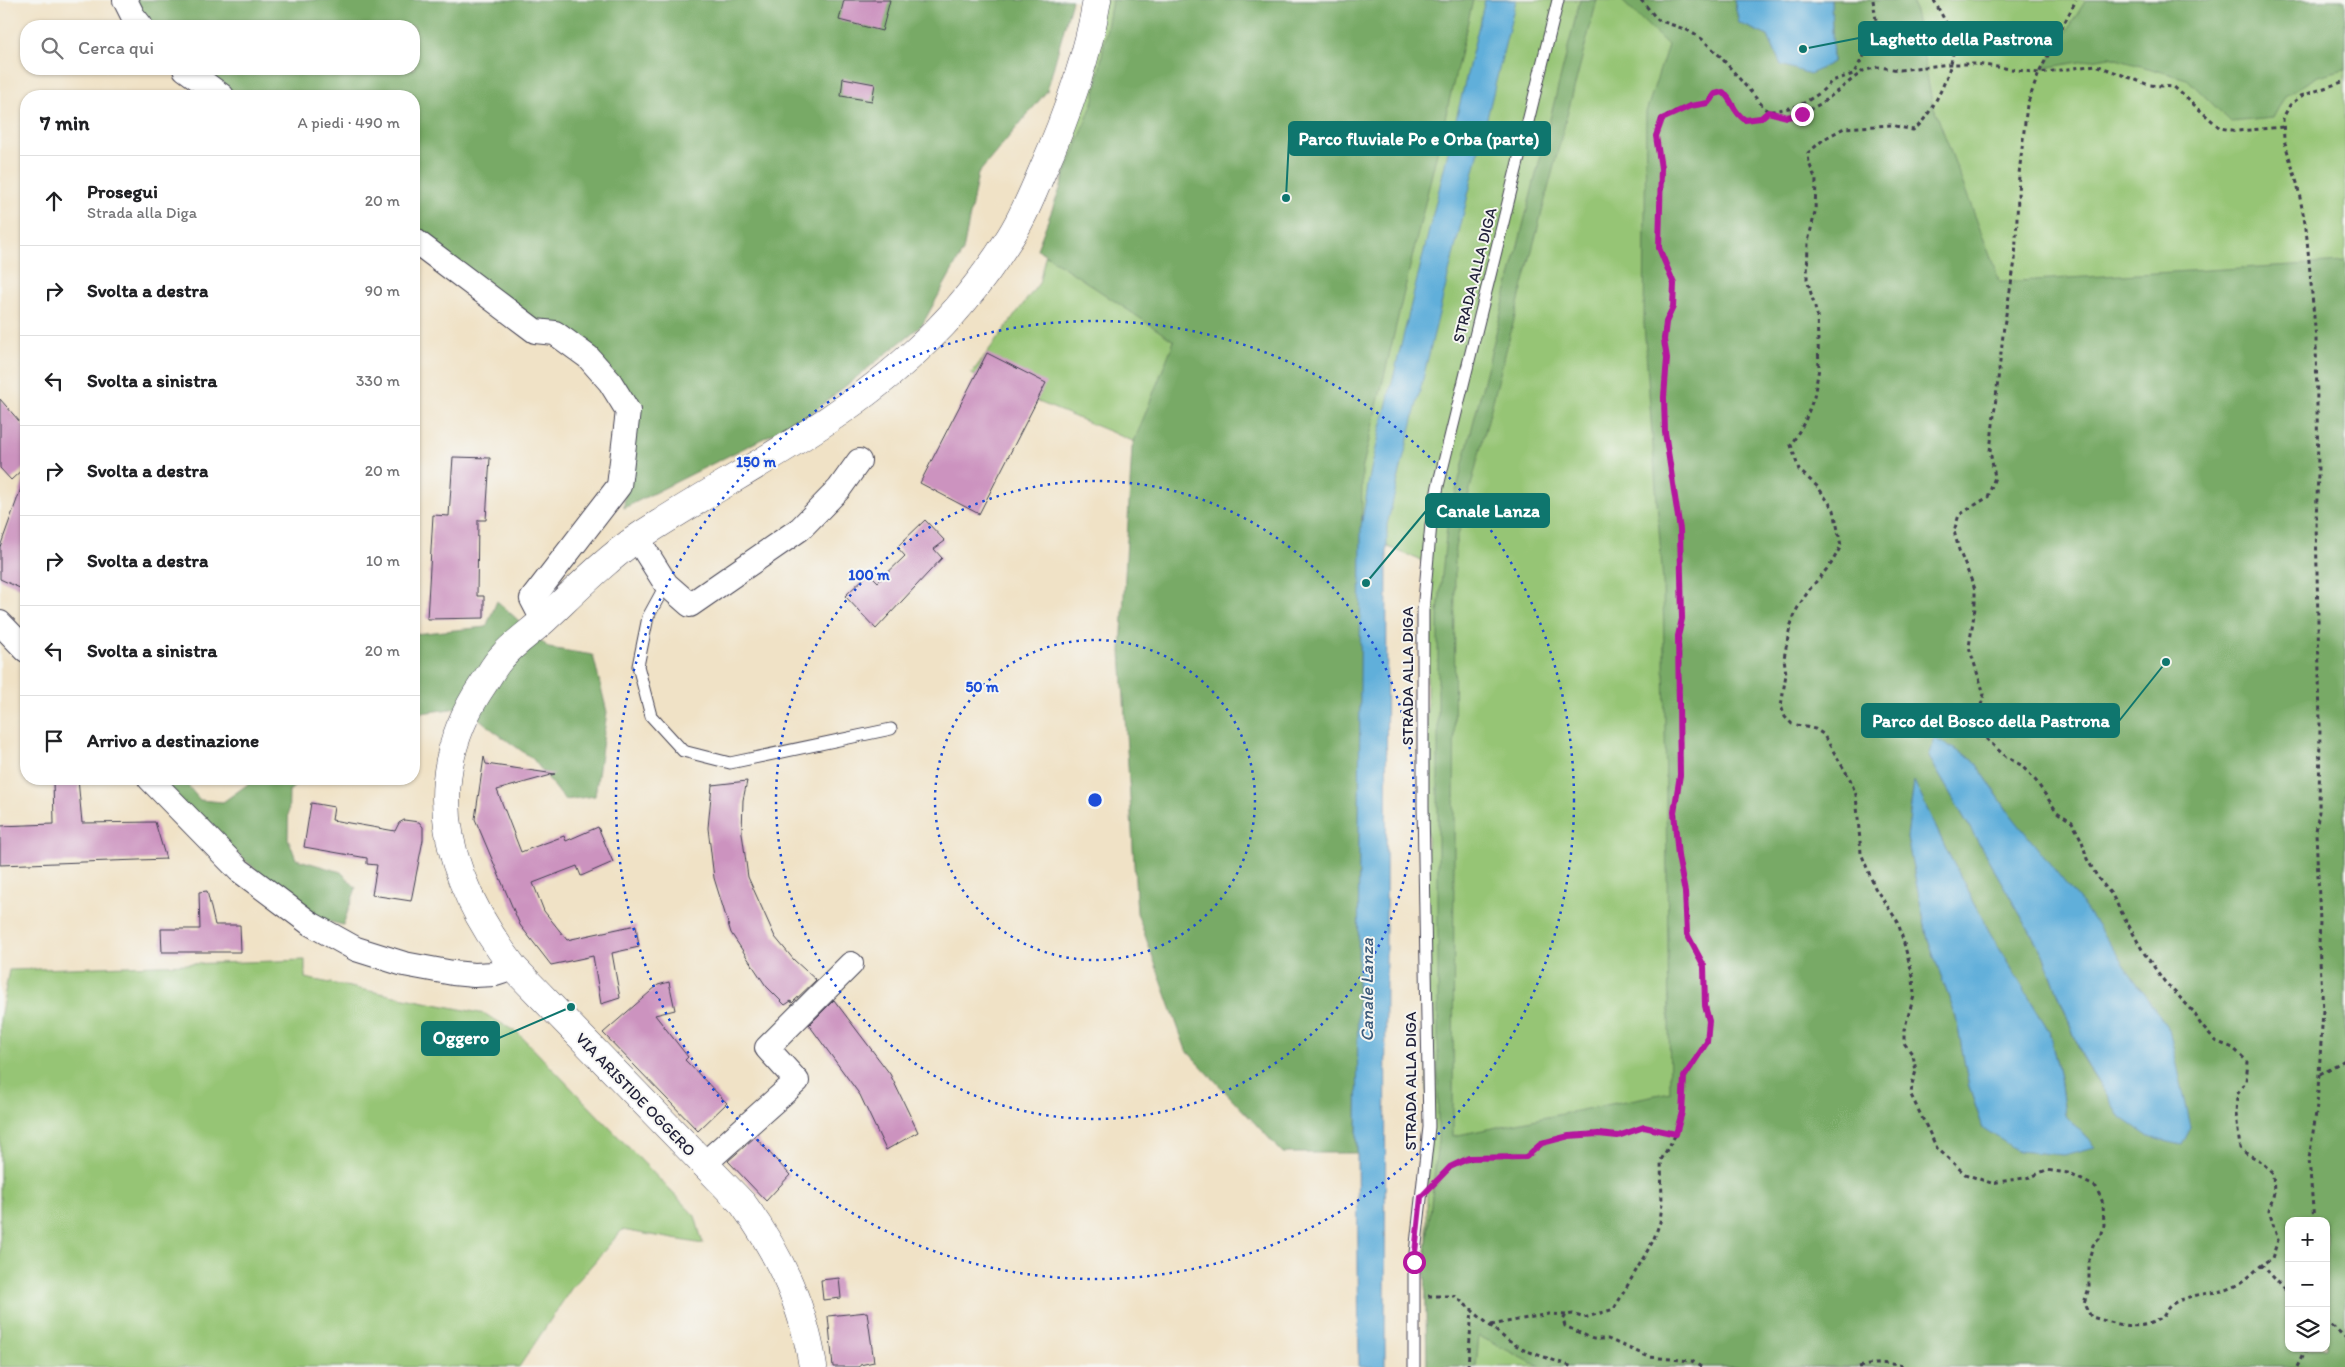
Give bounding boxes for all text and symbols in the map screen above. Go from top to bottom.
search box [20,20,420,75]
callout: Laghetto della Pastrona [1859,22,2062,55]
text: Laghetto della Pastrona [1870,28,2052,50]
icon: search [38,34,66,62]
text: Cerca qui [78,36,154,59]
route end [1791,103,1814,126]
text: 7 min [40,110,89,135]
text: A piedi · 490 m [297,113,400,132]
callout: Parco fluviale Po e Orba (parte) [1289,122,1550,155]
text: Parco fluviale Po e Orba (parte) [1299,128,1540,150]
text: Prosegui [87,180,158,203]
icon: ahead [40,187,68,215]
text: 20 m [365,191,400,210]
text: Strada alla Diga [87,203,197,222]
street label: STRADA ALLA DIGA [1448,205,1500,345]
icon: right [40,277,68,305]
text: Svolta a destra [87,279,208,302]
text: 90 m [365,281,400,300]
icon: left [40,367,68,395]
text: Svolta a sinistra [87,369,217,392]
text: 330 m [356,371,400,390]
text: 150 m [736,453,776,471]
icon: right [40,457,68,485]
text: Svolta a destra [87,459,208,482]
text: 20 m [365,461,400,480]
callout: Canale Lanza [1426,494,1549,527]
text: Canale Lanza [1436,500,1540,522]
icon: right [40,547,68,575]
text: Svolta a destra [87,549,208,572]
text: 10 m [366,551,400,570]
text: 100 m [848,566,890,584]
street label: STRADA ALLA DIGA [1398,607,1417,745]
icon: left [40,637,68,665]
text: Svolta a sinistra [87,639,217,662]
text: 20 m [365,641,400,660]
text: 50 m [965,678,999,696]
callout: Parco del Bosco della Pastrona [1862,704,2119,737]
text: Parco del Bosco della Pastrona [1872,710,2110,732]
icon: arrive [40,727,68,755]
text: Arrivo a destinazione [87,729,259,752]
centre of rings [1086,791,1104,809]
water label: Canale Lanza [1356,937,1378,1042]
street label: STRADA ALLA DIGA [1401,1012,1420,1150]
callout: Oggero [422,1022,499,1055]
text: Oggero [433,1027,489,1049]
street label: VIA ARISTIDE OGGERO [572,1029,700,1160]
map controls [2285,1217,2330,1352]
button: + [2285,1217,2330,1262]
route start [1403,1251,1426,1274]
button: − [2285,1262,2330,1307]
button: layers [2285,1307,2330,1352]

